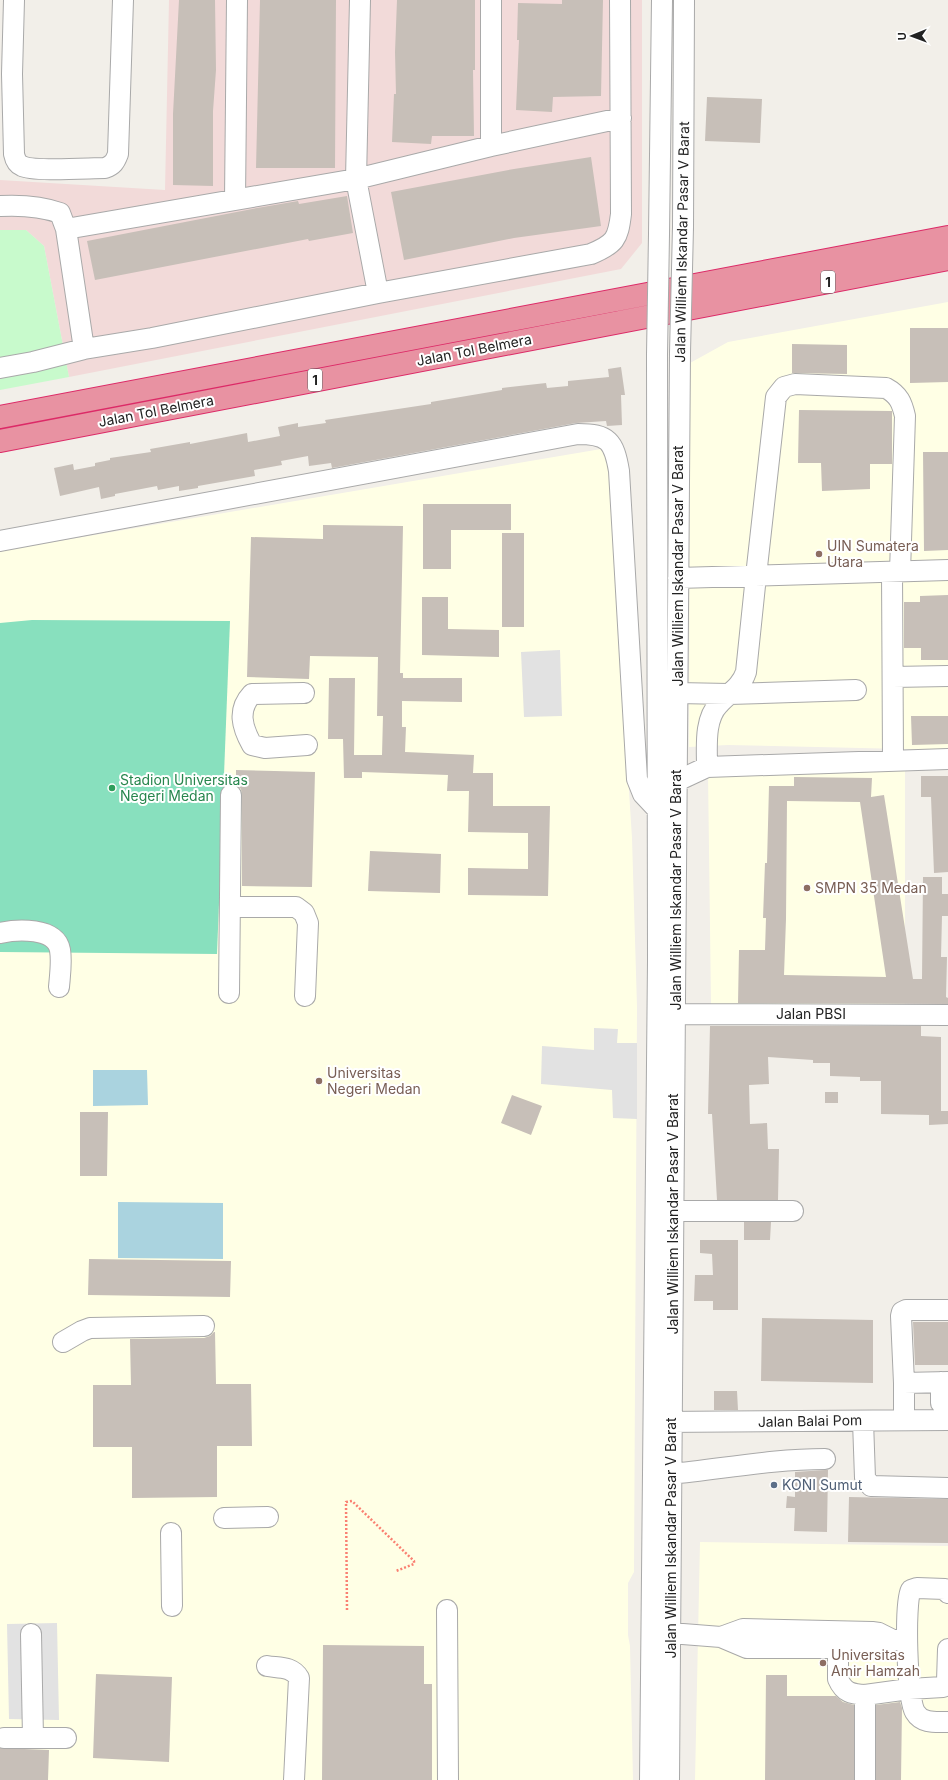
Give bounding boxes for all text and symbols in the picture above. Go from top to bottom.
north arrow [892,16,932,56]
text: U [895,32,909,40]
street label: Jalan Williem Iskandar Pasar V Barat [671,121,692,363]
road number: 1 [821,271,835,293]
street label: Jalan Tol Belmera [415,330,533,369]
road number: 1 [308,369,322,391]
street label: Jalan Tol Belmera [97,391,215,430]
street label: Jalan Williem Iskandar Pasar V Barat [669,445,686,687]
place label: UIN Sumatera Utara [827,537,919,570]
marker: UIN Sumatera Utara [814,549,824,559]
street label: Jalan Williem Iskandar Pasar V Barat [667,769,684,1011]
place label: Stadion Universitas Negeri Medan [120,771,248,804]
marker: Stadion Universitas Negeri Medan [107,783,117,793]
place label: SMPN 35 Medan [815,879,927,896]
marker: SMPN 35 Medan [802,883,812,893]
street label: Jalan PBSI [776,1005,846,1022]
place label: Universitas Negeri Medan [327,1064,421,1097]
marker: Universitas Negeri Medan [314,1076,324,1086]
street label: Jalan Williem Iskandar Pasar V Barat [664,1093,681,1335]
street label: Jalan Balai Pom [758,1411,862,1430]
street label: Jalan Williem Iskandar Pasar V Barat [662,1417,679,1659]
place label: KONI Sumut [782,1476,863,1493]
marker: KONI Sumut [769,1480,779,1490]
place label: Universitas Amir Hamzah [831,1646,920,1679]
marker: Universitas Amir Hamzah [818,1658,828,1668]

